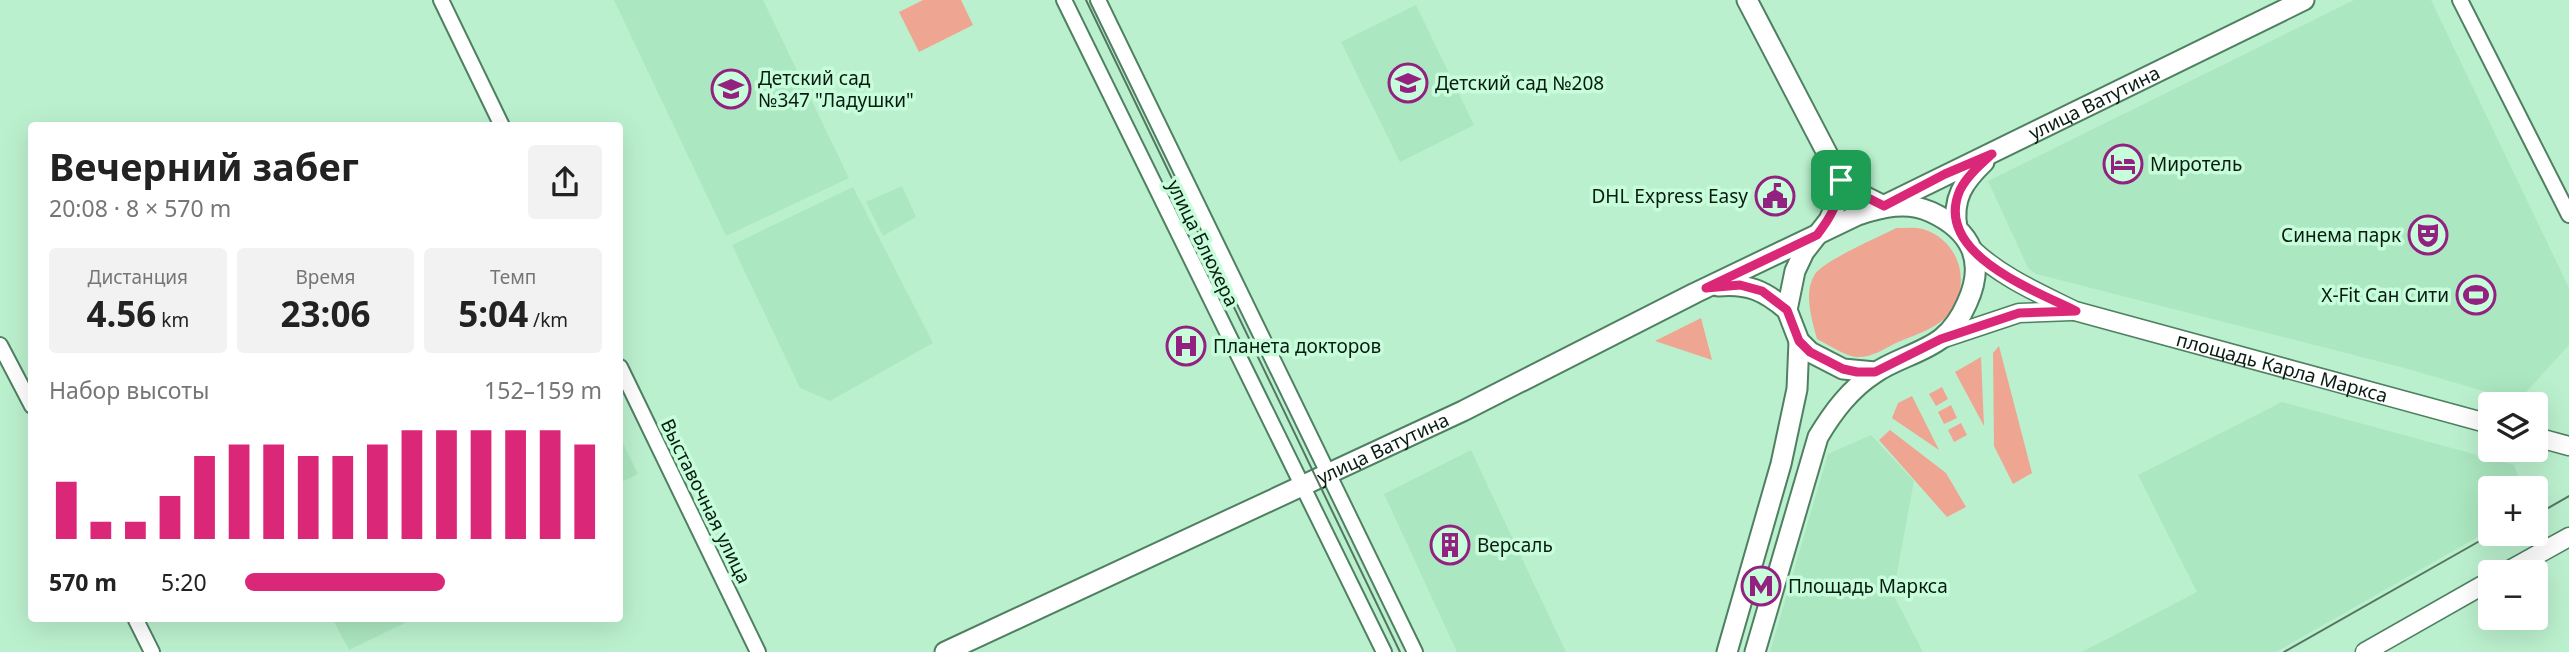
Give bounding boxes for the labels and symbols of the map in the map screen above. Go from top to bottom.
street label: улица Ватутина [2024,59,2164,146]
school or university icon: Детский сад №208 [1387,62,1429,104]
place label: Детский сад №347 "Ладушки" [758,65,914,113]
school or university icon: Детский сад №347 "Ладушки" [710,68,752,110]
place label: Детский сад №208 [1435,70,1604,96]
hotel icon: Миротель [2102,143,2144,185]
pin [1811,150,1871,210]
place label: Миротель [2150,151,2242,177]
street label: улица Блюхера [1161,175,1245,311]
public building icon: DHL Express Easy [1754,175,1796,217]
place label: DHL Express Easy [1592,183,1748,209]
theatre icon: Синема парк [2407,214,2449,256]
place label: Синема парк [2281,222,2401,248]
sports icon: X-Fit Сан Сити [2455,274,2497,316]
place label: X-Fit Сан Сити [2321,282,2449,308]
hospital icon: Планета докторов [1165,325,1207,367]
street label: площадь Карла Маркса [2174,326,2391,409]
place label: Планета докторов [1213,333,1381,359]
street label: улица Ватутина [1313,406,1453,490]
street label: Выставочная улица [655,414,757,588]
building icon: Версаль [1429,524,1471,566]
place label: Версаль [1477,532,1553,558]
metro station icon: Площадь Маркса [1740,565,1782,607]
place label: Площадь Маркса [1788,573,1948,599]

